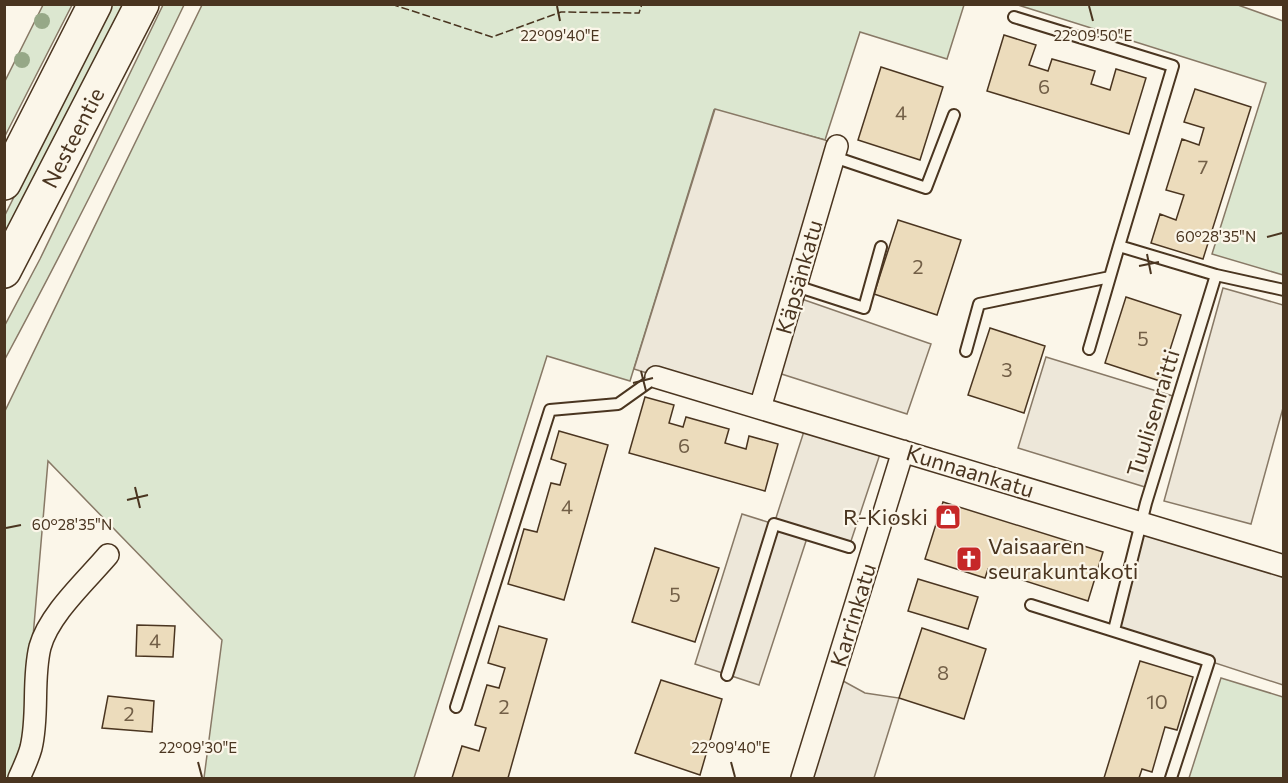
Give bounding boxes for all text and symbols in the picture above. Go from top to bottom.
text: 22°09'40"E [521,26,600,44]
text: 22°09'50"E [1054,26,1132,44]
house number: 6 [1038,74,1050,98]
street label: Nesteentie [35,83,109,192]
house number: 4 [895,100,907,124]
house number: 7 [1198,154,1208,178]
street label: Käpsänkatu [769,217,828,337]
text: 60°28'35"N [1176,227,1256,245]
house number: 2 [912,254,924,278]
house number: 5 [1137,326,1149,350]
street label: Tuulisenraitti [1120,346,1185,480]
house number: 3 [1001,357,1013,381]
house number: 6 [678,433,690,457]
street label: Kunnaankatu [903,438,1037,503]
house number: 4 [561,494,573,518]
shop icon: R-Kioski [933,502,963,532]
place label: R-Kioski [843,503,928,530]
text: 60°28'35"N [32,515,112,533]
place label: Vaisaaren seurakuntakoti [988,532,1138,584]
church icon: Vaisaaren seurakuntakoti [954,544,984,574]
street label: Karrinkatu [824,560,881,670]
house number: 5 [669,582,681,606]
house number: 4 [149,628,161,652]
house number: 8 [937,660,949,684]
house number: 10 [1146,689,1168,713]
house number: 2 [498,694,510,718]
house number: 2 [123,701,135,725]
text: 22°09'30"E [159,738,237,756]
text: 22°09'40"E [692,738,771,756]

